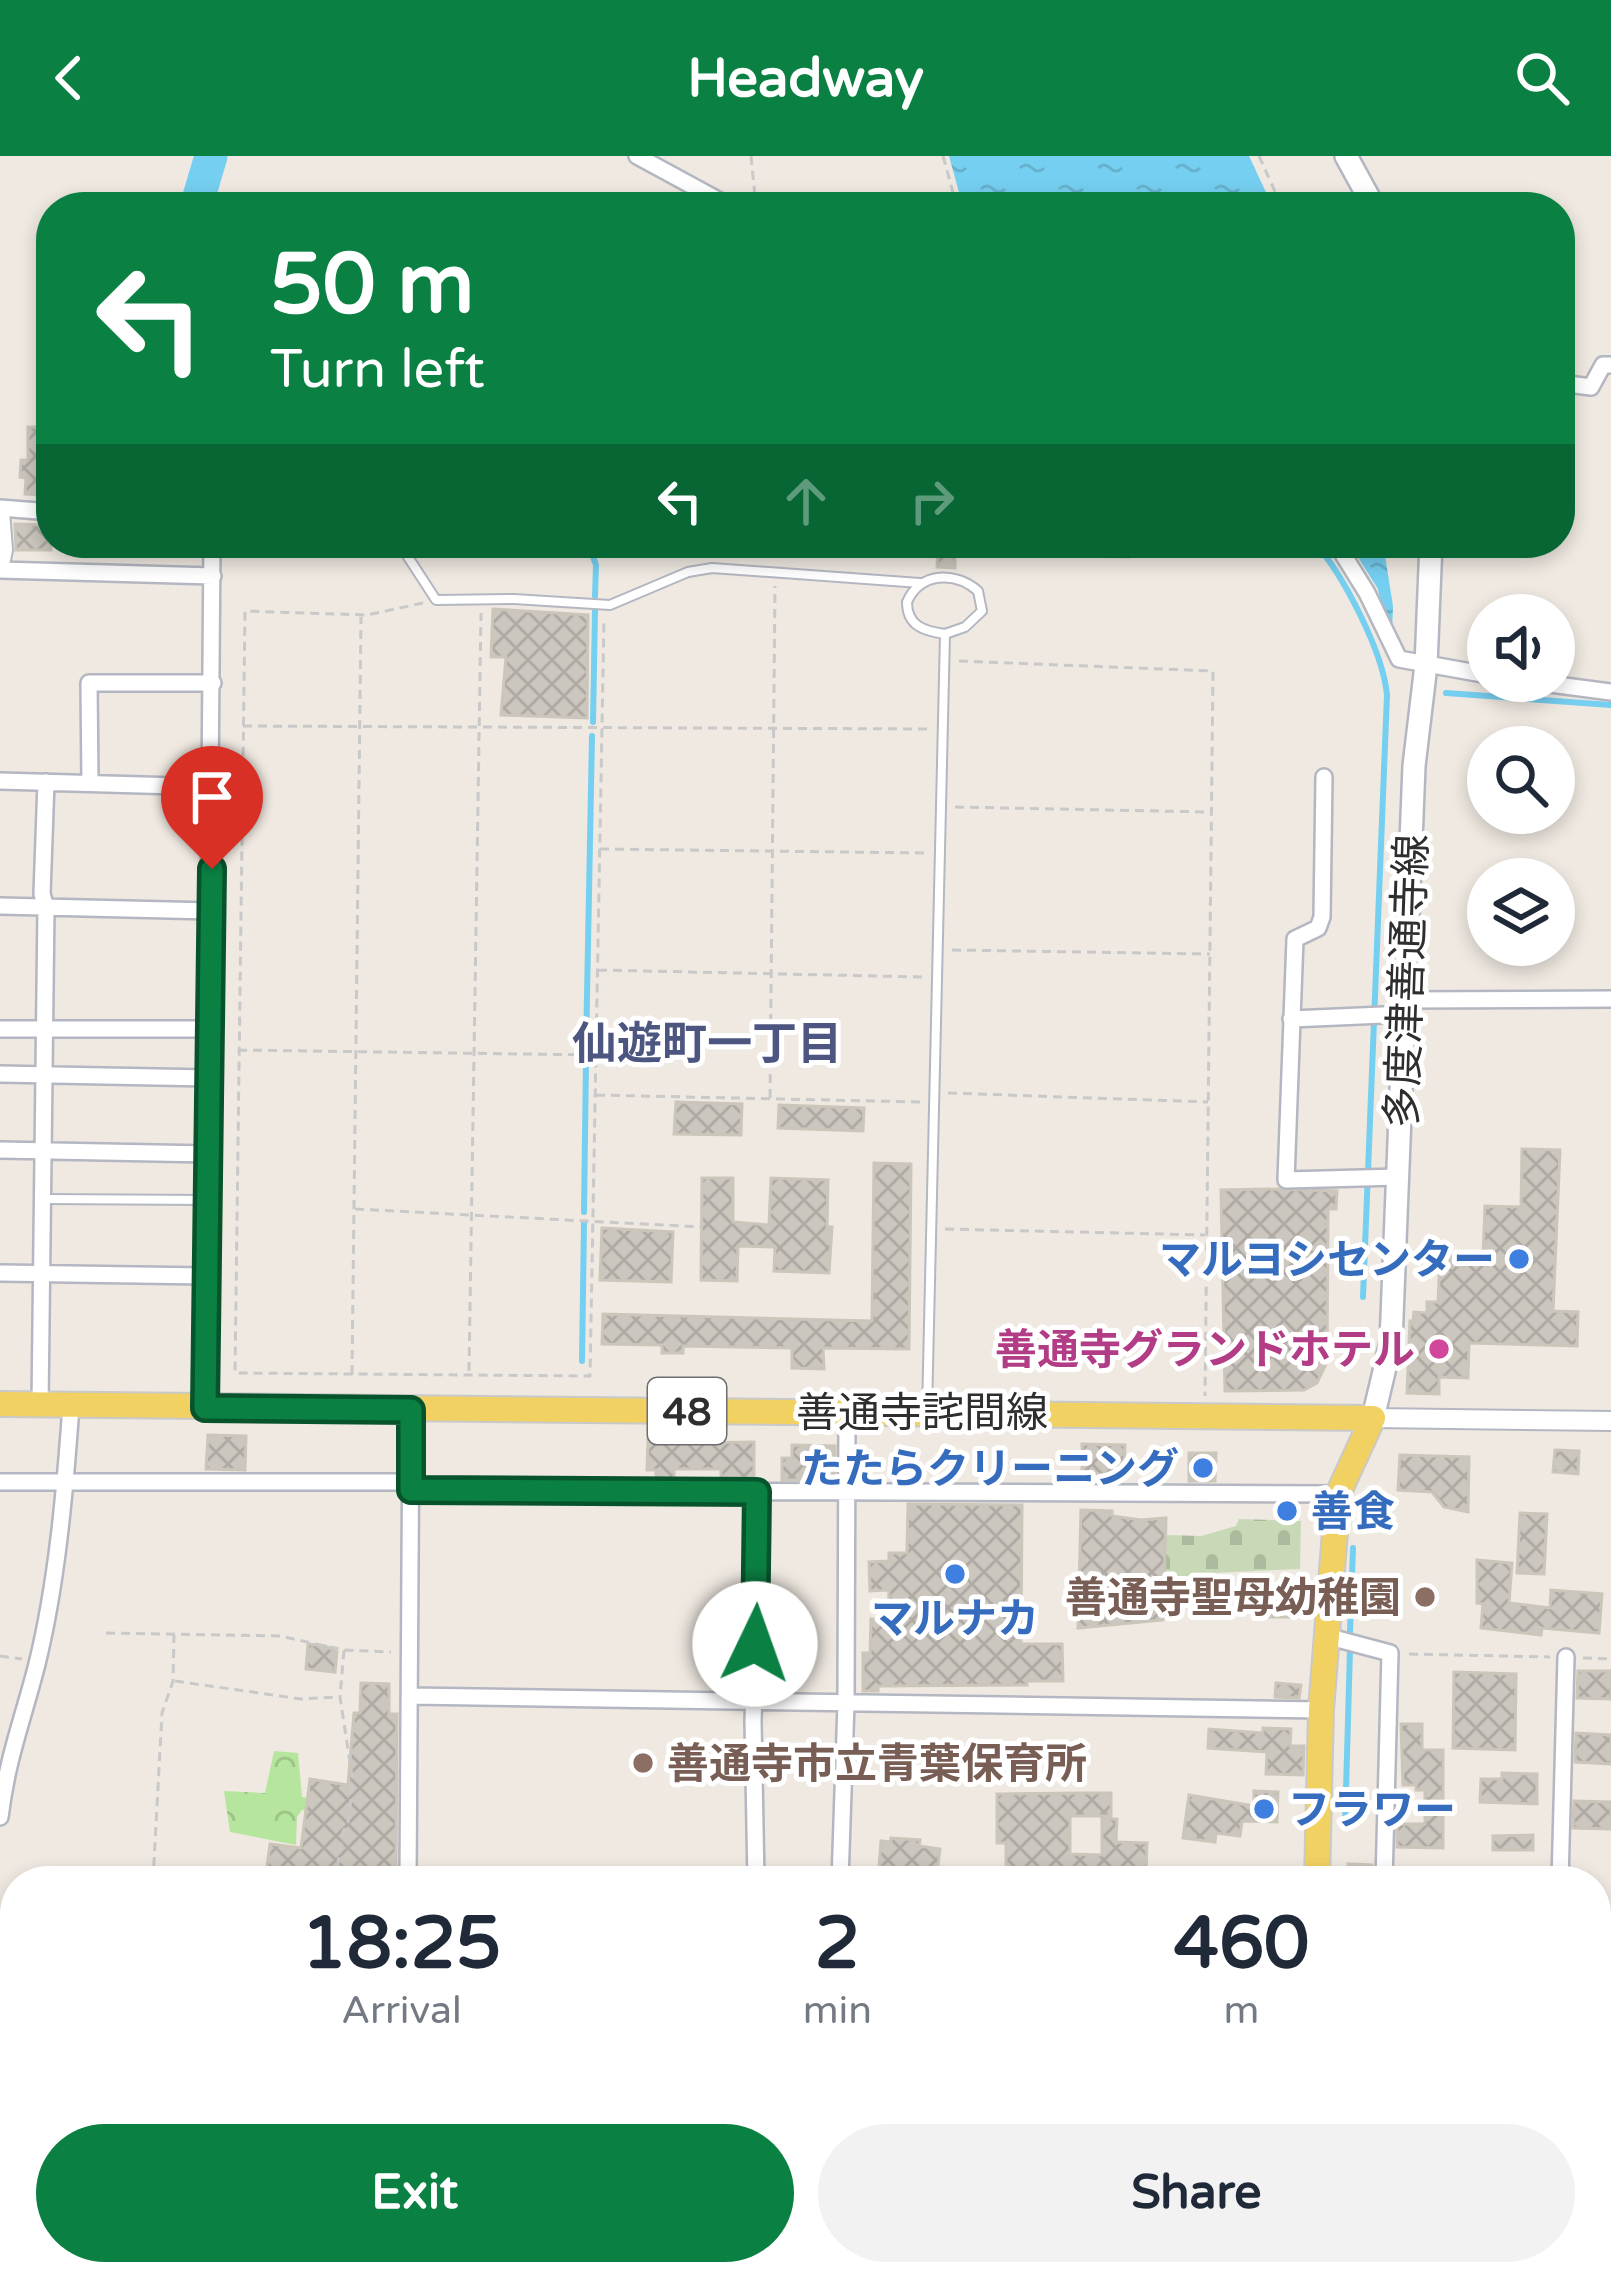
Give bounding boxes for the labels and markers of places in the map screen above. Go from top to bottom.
pin [161,746,263,869]
place label: マルヨシセンター [1159,1235,1495,1286]
marker: マルヨシセンター [1506,1246,1532,1272]
place label: 善通寺グランドホテル [995,1325,1415,1376]
marker: 善通寺グランドホテル [1426,1336,1452,1362]
place label: たたらクリーニング [801,1444,1179,1495]
marker: たたらクリーニング [1190,1455,1216,1481]
place label: 善食 [1311,1487,1395,1538]
marker: 善食 [1274,1498,1300,1524]
marker: マルナカ [942,1561,968,1587]
place label: 善通寺聖母幼稚園 [1065,1573,1401,1624]
marker: 善通寺聖母幼稚園 [1412,1584,1438,1610]
place label: マルナカ [871,1594,1039,1645]
place label: 善通寺市立青葉保育所 [667,1739,1087,1790]
marker: 善通寺市立青葉保育所 [630,1750,656,1776]
place label: フラワー [1288,1785,1456,1836]
marker: フラワー [1251,1796,1277,1822]

